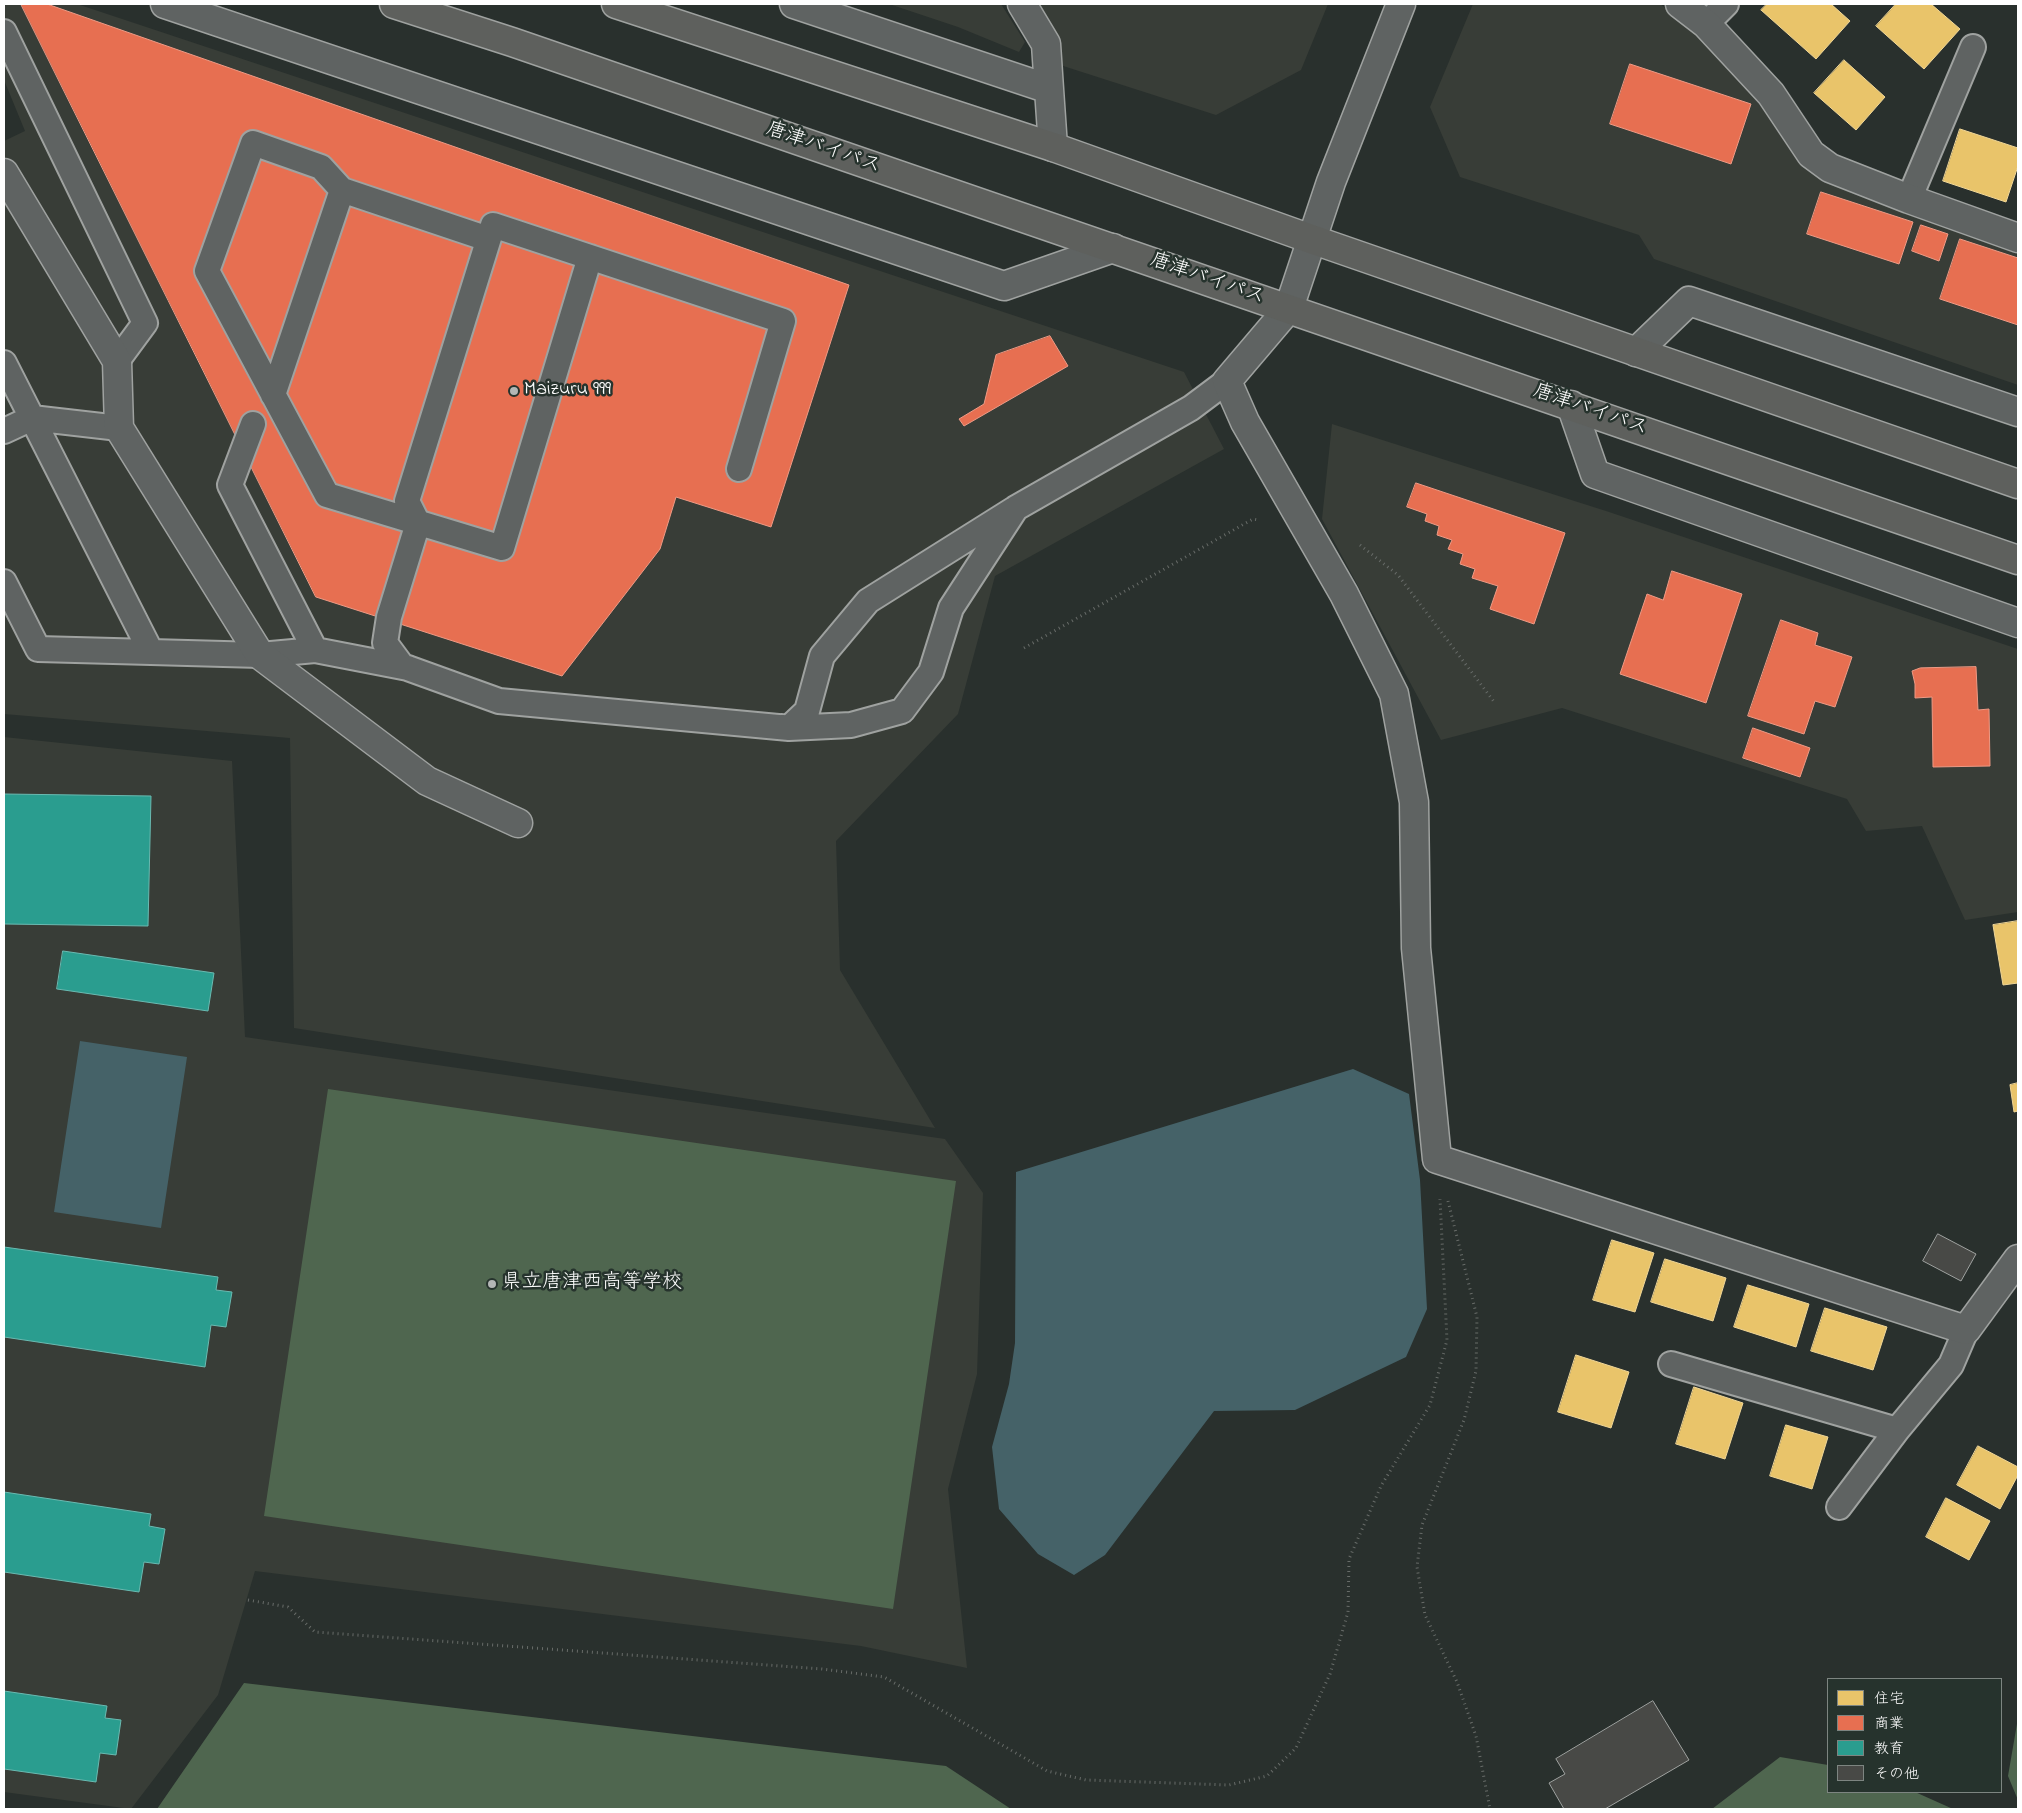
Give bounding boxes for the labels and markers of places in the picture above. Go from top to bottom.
place label: Maizuru 999 [524,379,611,403]
marker: Maizuru 999 [508,385,520,397]
place label: 県立唐津西高等学校 [502,1272,682,1296]
marker: 県立唐津西高等学校 [486,1278,498,1290]

